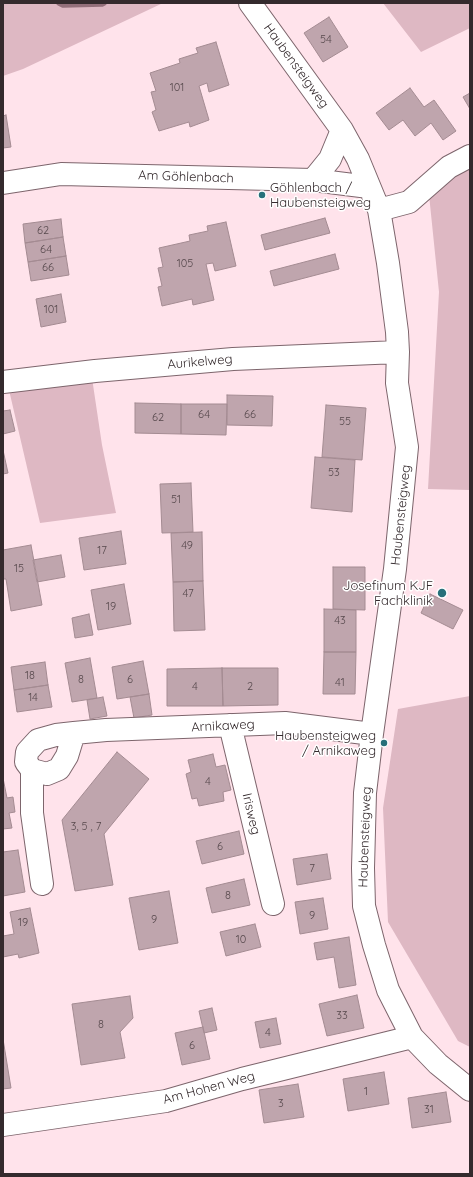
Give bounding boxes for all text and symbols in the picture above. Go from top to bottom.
street label: Haubensteigweg [260,21,332,111]
house number: 54 [320,33,332,47]
house number: 101 [170,81,184,95]
street label: Am Göhlenbach [138,168,234,186]
place label: Göhlenbach / Haubensteigweg [270,180,371,211]
marker: Göhlenbach / Haubensteigweg [257,190,267,200]
house number: 62 [37,224,49,238]
house number: 64 [40,243,52,257]
house number: 105 [177,257,193,271]
house number: 66 [42,261,54,275]
house number: 101 [44,303,58,317]
street label: Aurikelweg [167,351,233,373]
house number: 64 [198,408,210,422]
house number: 66 [244,408,256,422]
house number: 62 [152,411,164,425]
house number: 55 [339,415,351,429]
street label: Haubensteigweg [388,464,414,566]
house number: 53 [328,466,340,480]
house number: 51 [171,493,181,507]
house number: 49 [181,539,193,553]
house number: 17 [97,544,107,558]
house number: 15 [14,562,24,576]
place label: Josefinum KJF Fachklinik [343,578,433,609]
house number: 47 [182,587,194,601]
marker: Josefinum KJF Fachklinik [436,587,448,599]
house number: 19 [106,600,116,614]
house number: 43 [334,614,346,628]
house number: 18 [25,669,35,683]
house number: 8 [78,673,84,687]
house number: 6 [127,673,133,687]
house number: 41 [335,676,345,690]
house number: 4 [192,680,198,694]
house number: 2 [247,680,253,694]
house number: 14 [28,691,38,705]
street label: Arnikaweg [191,717,255,735]
place label: Haubensteigweg / Arnikaweg [275,728,376,759]
marker: Haubensteigweg / Arnikaweg [379,738,389,748]
house number: 4 [205,775,211,789]
street label: Haubensteigweg [355,786,375,888]
street label: Irisweg [239,792,263,836]
house number: 3, 5 , 7 [71,820,101,834]
house number: 6 [217,840,223,854]
house number: 7 [309,862,315,876]
house number: 8 [225,889,231,903]
house number: 9 [309,909,315,923]
house number: 9 [151,913,157,927]
house number: 19 [18,916,28,930]
house number: 10 [236,933,246,947]
house number: 33 [336,1009,348,1023]
house number: 8 [98,1018,104,1032]
house number: 4 [265,1026,271,1040]
house number: 6 [189,1039,195,1053]
street label: Am Hohen Weg [161,1068,257,1108]
house number: 1 [364,1085,368,1099]
house number: 3 [278,1097,284,1111]
house number: 31 [424,1103,434,1117]

